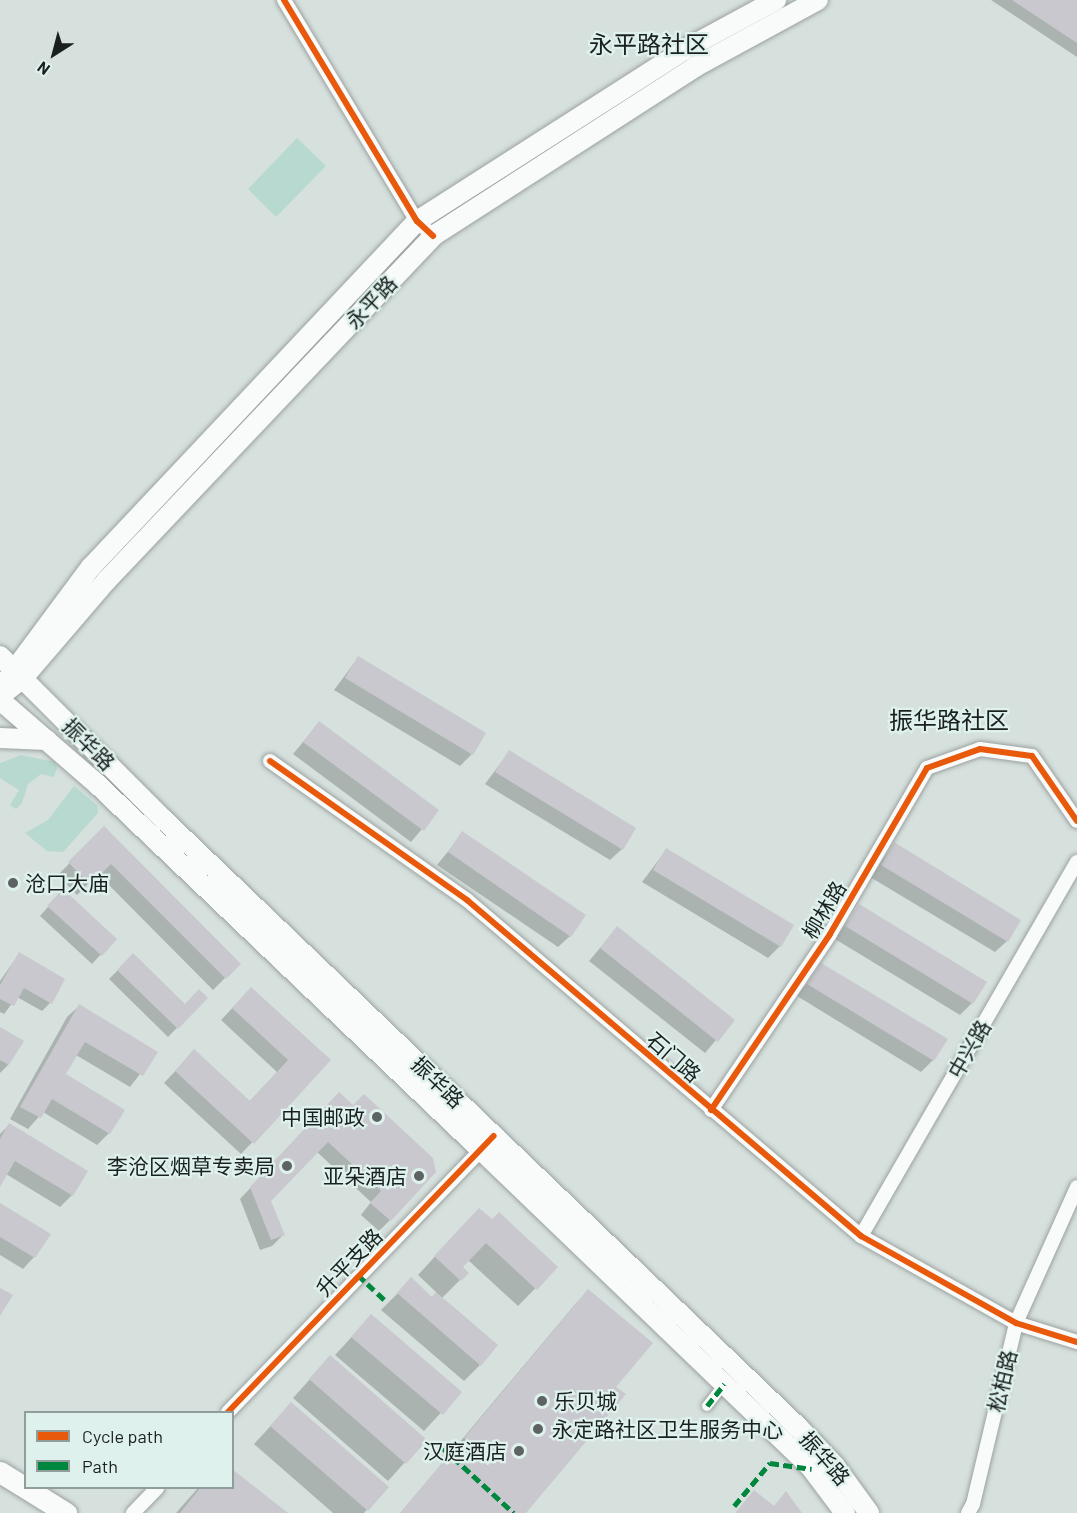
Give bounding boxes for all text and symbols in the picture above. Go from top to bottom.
north arrow [24,24,84,84]
district label: 永平路社区 [589,30,709,58]
text: N [33,58,53,80]
street label: 永平路 [340,270,402,334]
district label: 振华路社区 [889,706,1009,734]
street label: 振华路 [58,713,120,775]
place label: 沧口大庙 [25,870,109,896]
marker: 沧口大庙 [6,876,20,890]
street label: 柳林路 [797,877,851,943]
street label: 中兴路 [942,1015,996,1083]
street label: 石门路 [642,1027,706,1087]
street label: 振华路 [407,1051,469,1113]
place label: 中国邮政 [281,1104,365,1130]
marker: 中国邮政 [370,1110,384,1124]
place label: 李沧区烟草专卖局 [107,1153,275,1179]
marker: 李沧区烟草专卖局 [280,1159,294,1173]
place label: 亚朵酒店 [323,1163,407,1189]
marker: 亚朵酒店 [412,1169,426,1183]
street label: 升平支路 [311,1223,387,1301]
street label: 松柏路 [983,1347,1021,1415]
place label: 乐贝城 [554,1388,617,1414]
marker: 乐贝城 [535,1394,549,1408]
legend [24,1411,234,1489]
place label: 永定路社区卫生服务中心 [552,1416,783,1442]
marker: 永定路社区卫生服务中心 [529,1420,547,1438]
text: Cycle path [82,1425,163,1447]
street label: 振华路 [795,1426,855,1490]
place label: 汉庭酒店 [423,1438,507,1464]
marker: 汉庭酒店 [512,1444,526,1458]
text: Path [82,1455,118,1477]

